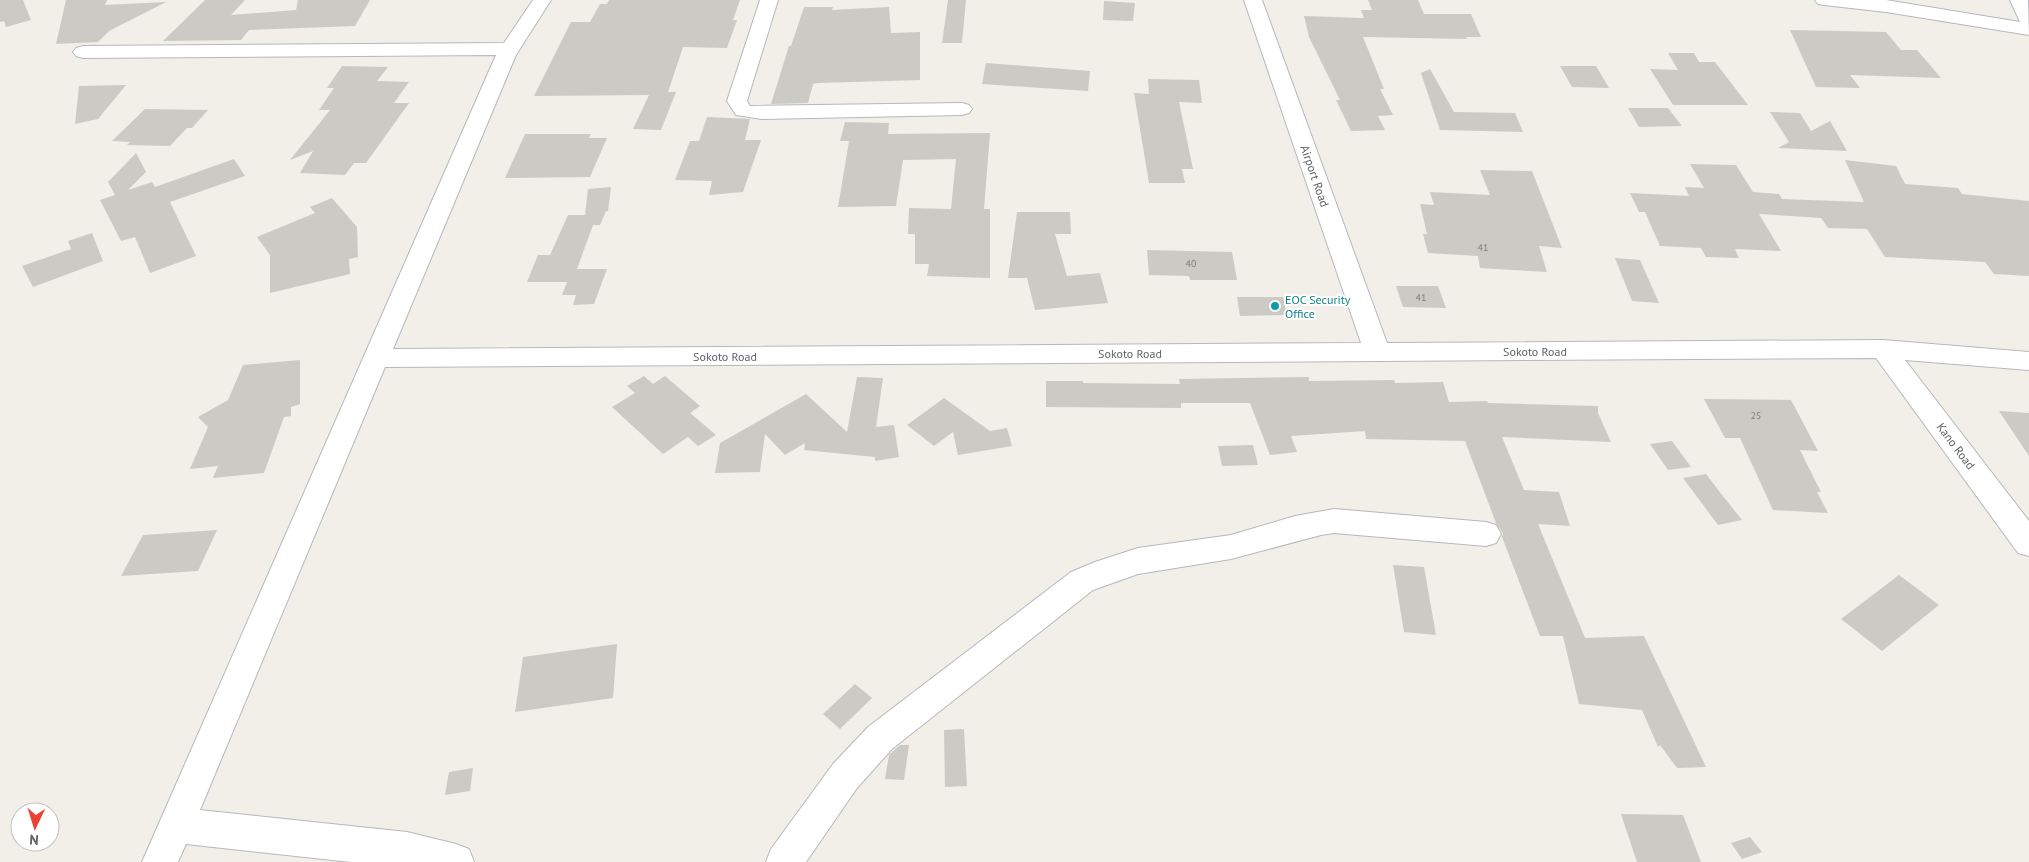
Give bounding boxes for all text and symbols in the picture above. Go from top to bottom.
street label: Airport Road [1297,143,1333,209]
house number: 41 [1478,241,1488,254]
house number: 40 [1186,257,1197,270]
house number: 41 [1416,291,1426,304]
place label: EOC Security Office [1285,292,1351,321]
marker: EOC Security Office [1269,300,1281,312]
street label: Sokoto Road [1503,344,1567,359]
street label: Sokoto Road [1098,346,1162,361]
street label: Sokoto Road [693,349,757,364]
house number: 25 [1751,409,1761,422]
street label: Kano Road [1934,420,1978,472]
north arrow [10,802,60,852]
text: N [29,831,39,849]

